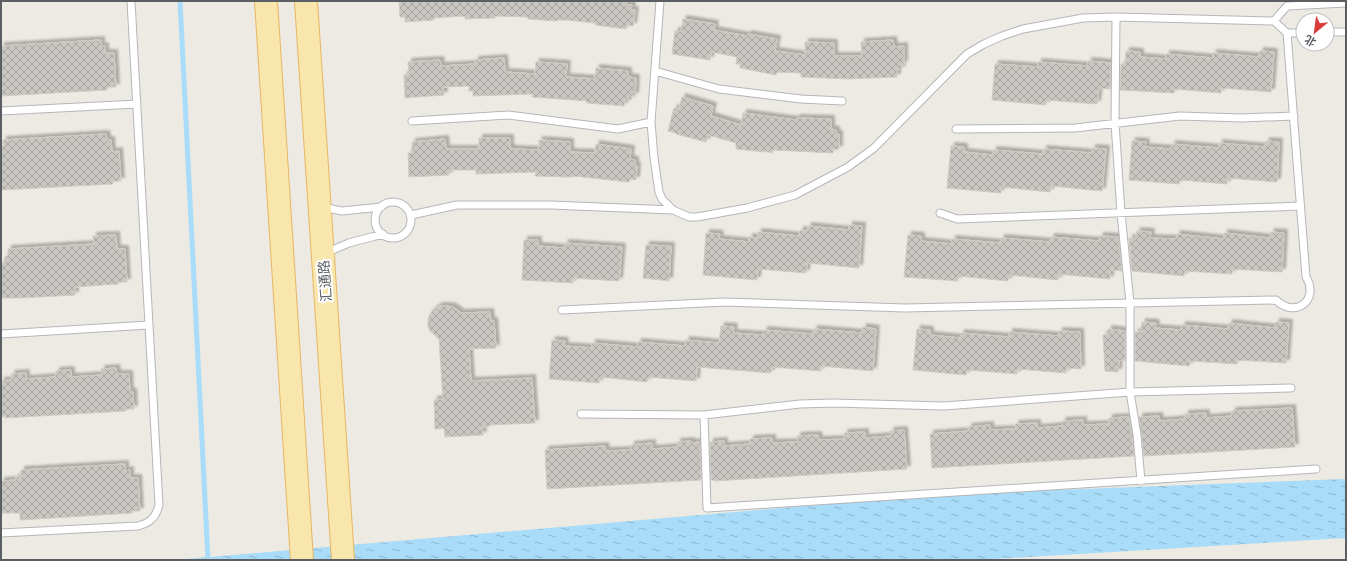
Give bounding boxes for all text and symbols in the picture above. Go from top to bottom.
north arrow [1295,12,1335,52]
text: 北 [1301,31,1319,50]
street label: 汇通路 [314,259,336,303]

